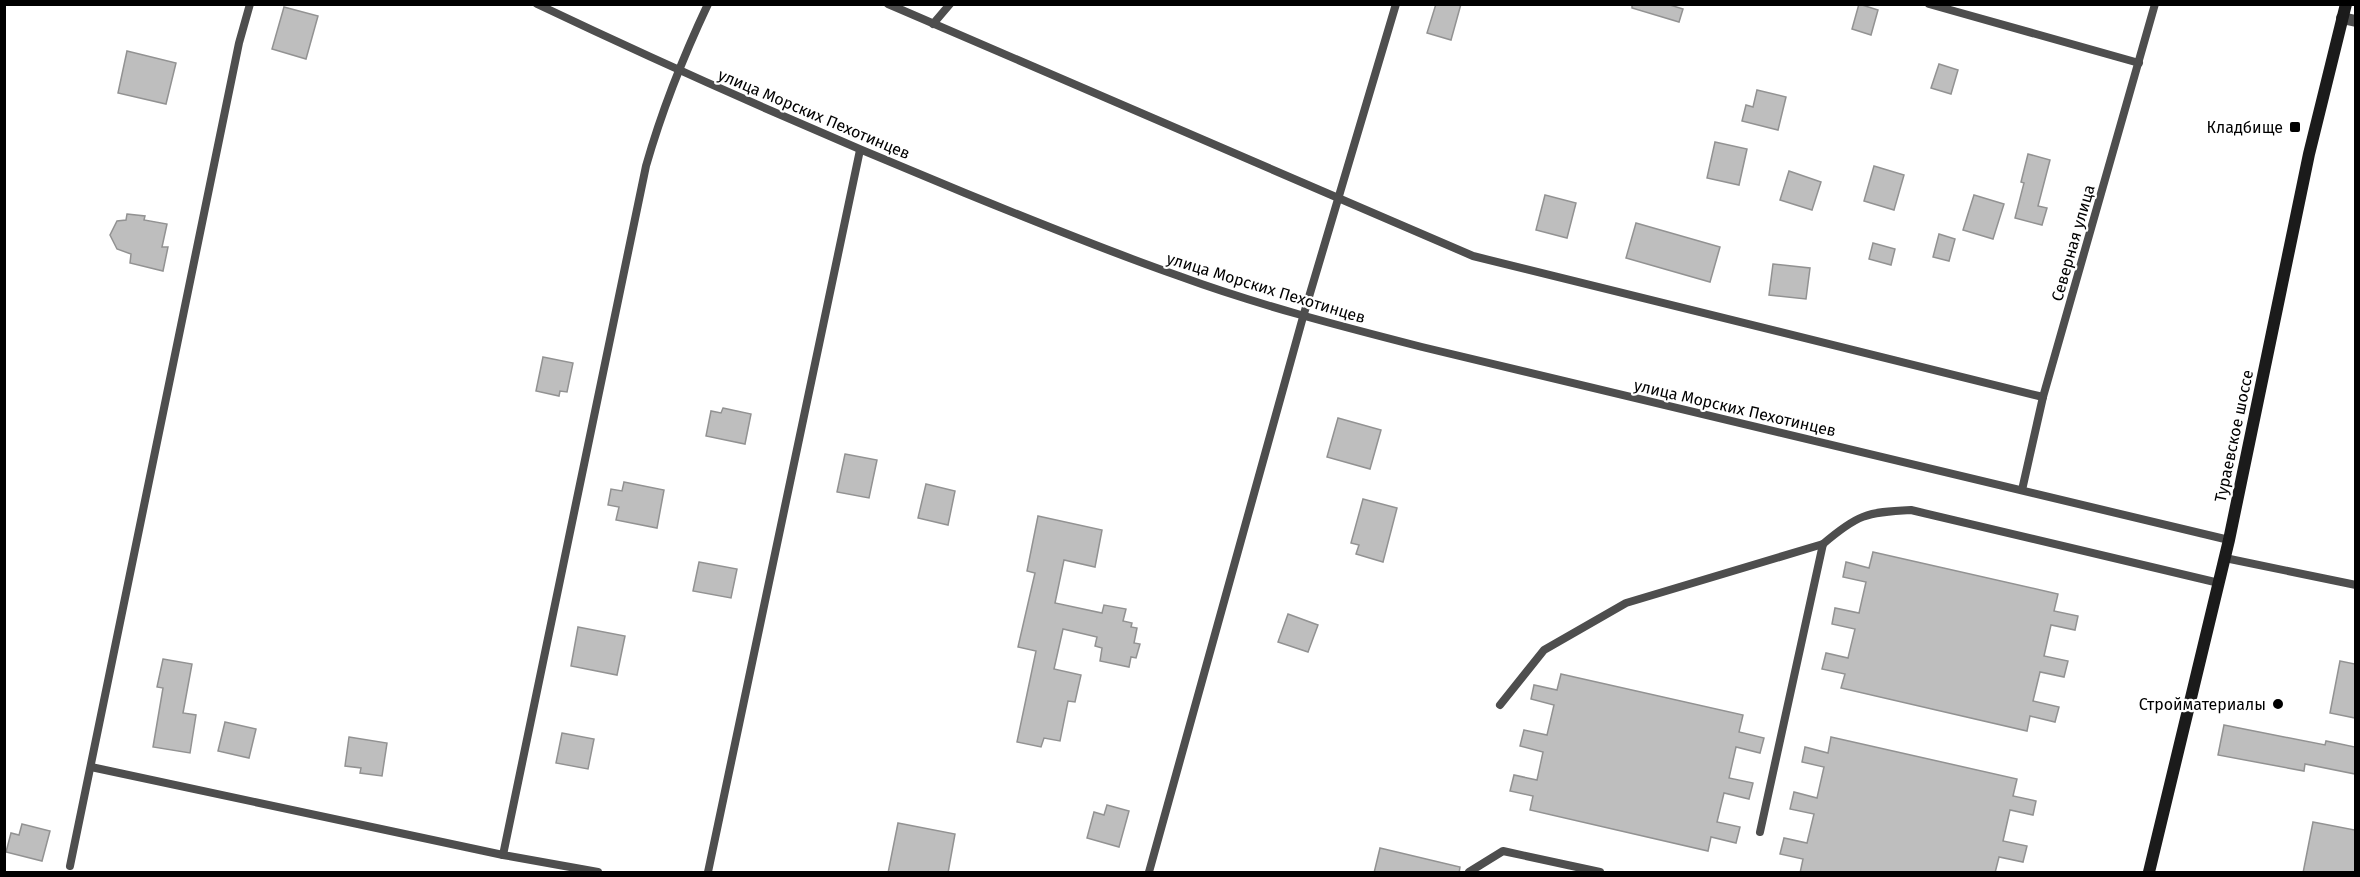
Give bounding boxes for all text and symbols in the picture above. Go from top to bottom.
street label: улица Морских Пехотинцев [715,65,913,163]
place label: Кладбище [2207,118,2283,137]
marker: Кладбище [2288,120,2302,134]
street label: Северная улица [2047,183,2099,303]
street label: улица Морских Пехотинцев [1164,249,1368,327]
street label: Тураевское шоссе [2211,368,2257,504]
street label: улица Морских Пехотинцев [1632,375,1838,441]
place label: Стройматериалы [2139,695,2266,714]
marker: Стройматериалы [2271,697,2285,711]

